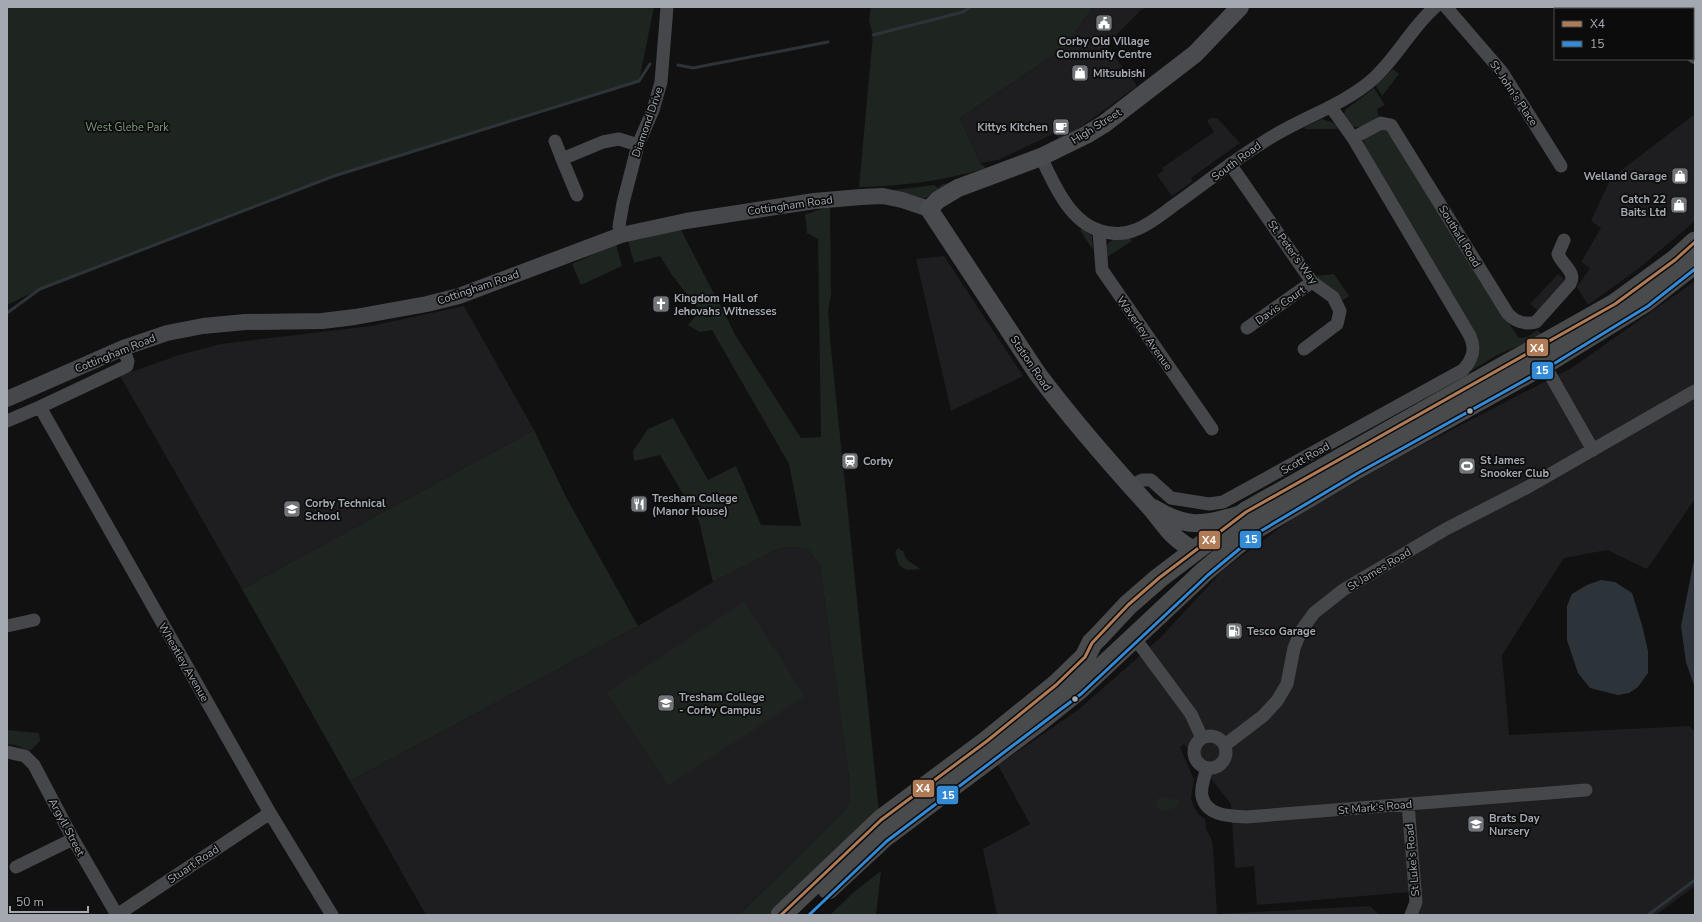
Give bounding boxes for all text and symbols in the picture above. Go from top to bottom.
legend [1554,8,1694,60]
public building icon: Corby Old Village Community Centre [1094,13,1114,33]
text: X4 [1590,16,1605,32]
place label: Corby Old Village Community Centre [1056,34,1152,62]
text: 15 [1590,36,1604,52]
street label: St. John's Place [1486,58,1541,129]
shop icon: Mitsubishi [1070,63,1090,83]
place label: Mitsubishi [1093,66,1146,81]
street label: Diamond Drive [628,85,667,159]
street label: High Street [1068,105,1124,148]
cafe icon: Kittys Kitchen [1051,117,1071,137]
park label: West Glebe Park [85,120,169,135]
place label: Kittys Kitchen [977,120,1048,135]
street label: South Road [1209,138,1264,184]
shop icon: Welland Garage [1670,166,1690,186]
place label: Welland Garage [1583,169,1667,184]
street label: Cottingham Road [747,192,834,219]
place label: Catch 22 Baits Ltd [1620,192,1666,220]
shop icon: Catch 22 Baits Ltd [1669,195,1689,215]
street label: Southall Road [1435,202,1484,270]
street label: St. Peter's Way [1264,217,1321,288]
street label: Cottingham Road [435,266,521,309]
street label: Davis Court [1252,283,1308,328]
place label: Kingdom Hall of Jehovahs Witnesses [673,291,777,319]
street label: Waverley Avenue [1113,293,1176,374]
church icon: Kingdom Hall of Jehovahs Witnesses [651,294,671,314]
street label: Cottingham Road [73,330,158,376]
street label: Station Road [1007,333,1055,394]
line badge: X4 [1526,338,1549,357]
text: X4 [1529,341,1544,356]
line badge: 15 [1531,361,1554,380]
text: 15 [1535,363,1549,378]
unlabelled marker [1465,406,1475,416]
street label: Scott Road [1278,439,1332,478]
station icon: Corby [840,451,860,471]
place label: St James Snooker Club [1480,453,1549,481]
place label: Corby [863,454,893,469]
sports icon: St James Snooker Club [1457,456,1477,476]
place label: Tresham College (Manor House) [652,491,738,519]
restaurant icon: Tresham College (Manor House) [629,494,649,514]
place label: Corby Technical School [305,496,386,524]
school or university icon: Corby Technical School [282,499,302,519]
line badge: X4 [1198,530,1221,550]
line badge: 15 [1239,530,1262,549]
text: 15 [1244,532,1258,547]
text: X4 [1201,533,1216,548]
street label: St James Road [1345,545,1414,594]
street label: Wheatley Avenue [155,620,212,705]
fuel station icon: Tesco Garage [1224,621,1244,641]
place label: Tesco Garage [1247,624,1316,639]
place label: Tresham College - Corby Campus [679,690,765,718]
school or university icon: Tresham College - Corby Campus [656,693,676,713]
unlabelled marker [1070,694,1080,704]
line badge: X4 [912,779,935,798]
text: X4 [915,781,930,796]
line badge: 15 [936,785,959,805]
text: 15 [941,788,955,803]
street label: Argyll Street [45,796,88,859]
street label: St Mark's Road [1337,797,1413,818]
place label: Brats Day Nursery [1489,811,1540,839]
school or university icon: Brats Day Nursery [1466,814,1486,834]
street label: St Luke's Road [1402,823,1423,897]
street label: Stuart Road [165,842,222,887]
scale bar [10,888,88,914]
text: 50 m [16,894,44,910]

